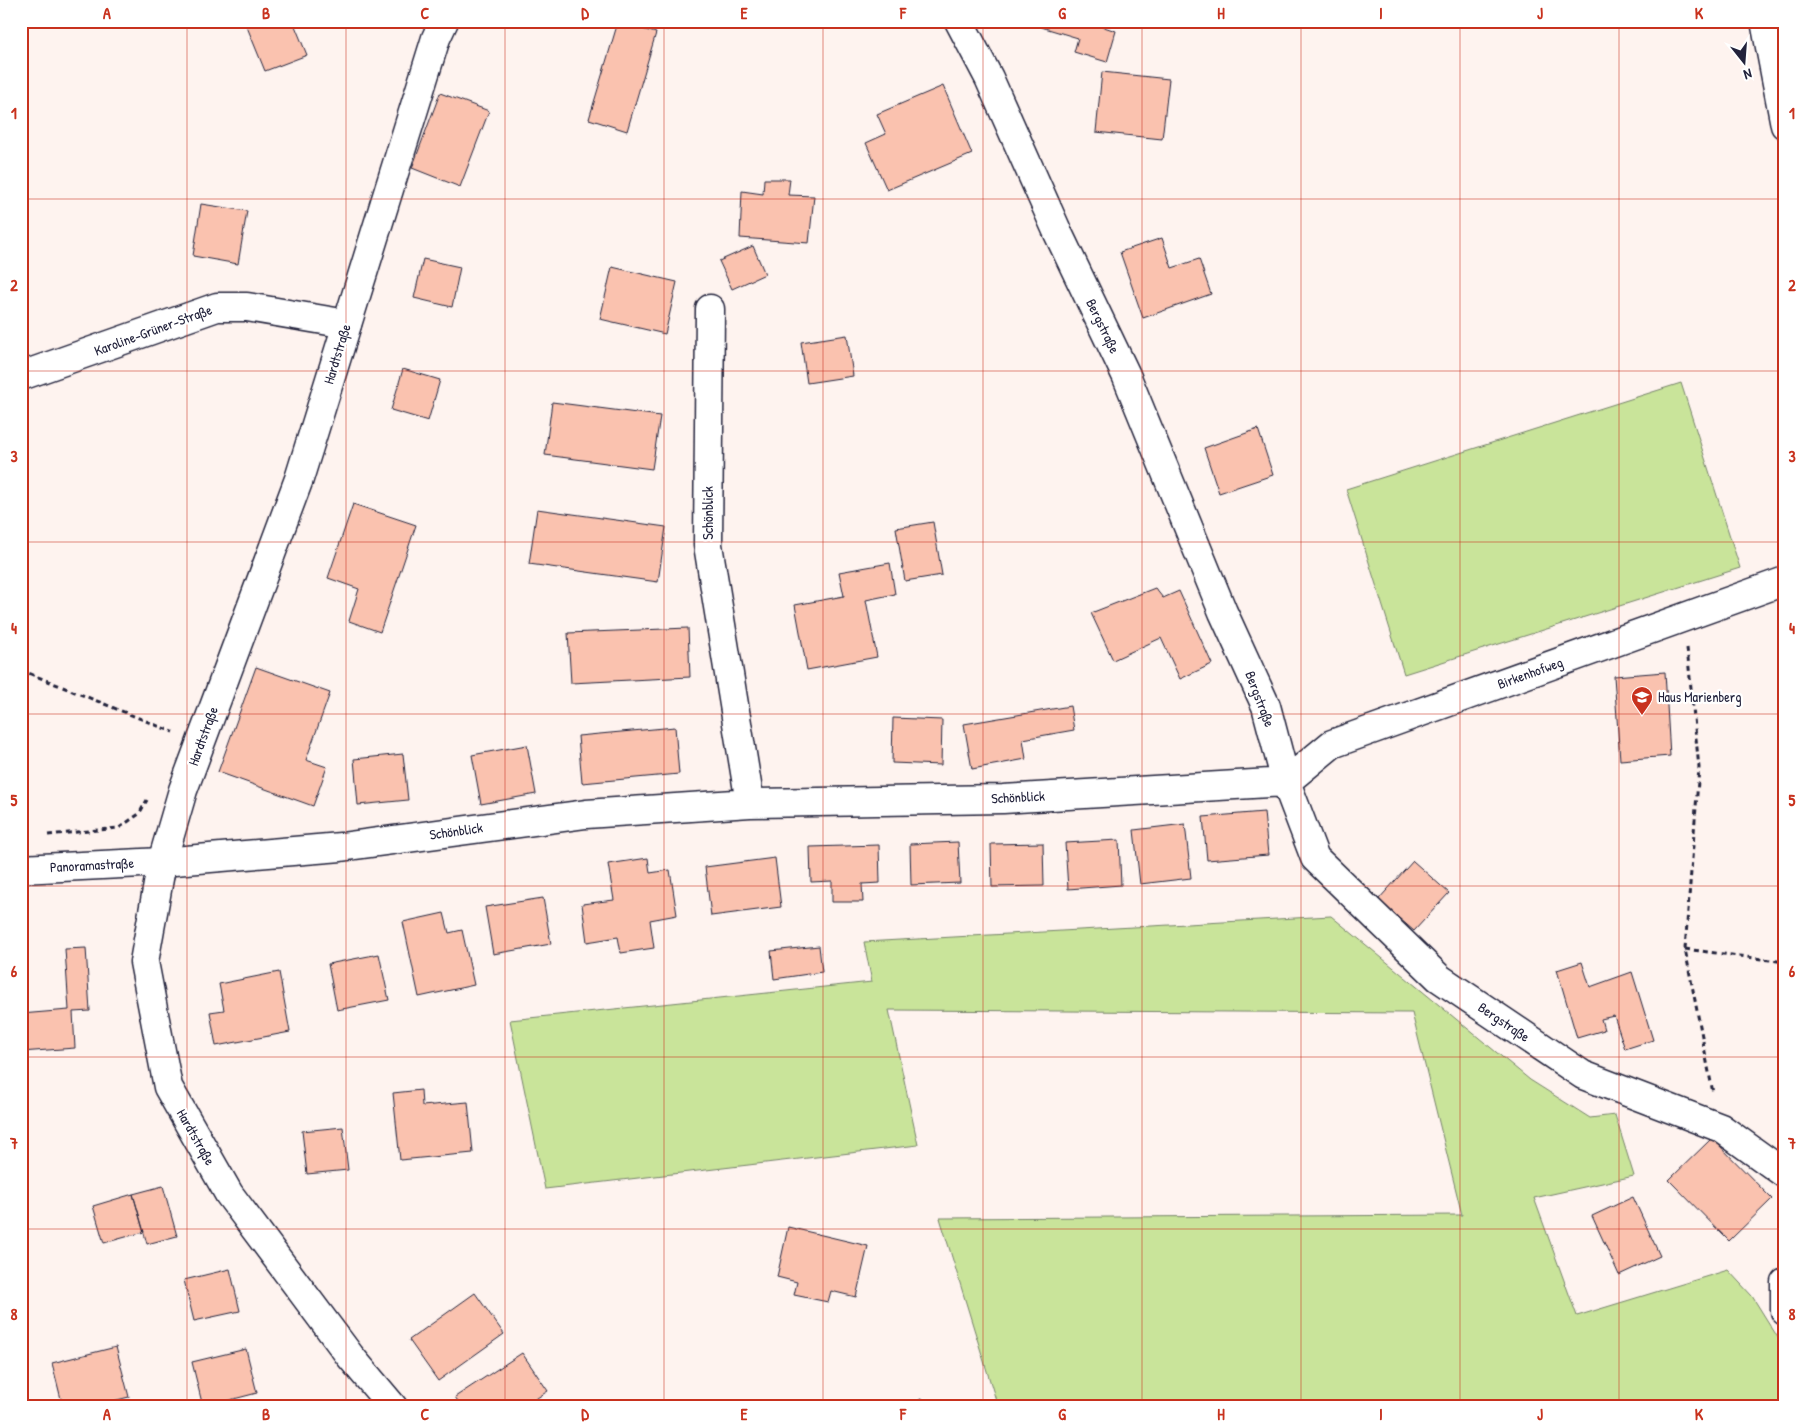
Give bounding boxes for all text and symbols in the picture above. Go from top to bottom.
text: A [103,2,111,24]
text: B [262,2,270,24]
text: C [421,2,430,24]
text: D [581,2,589,24]
text: E [740,2,748,24]
text: F [899,2,907,24]
text: G [1058,2,1066,24]
text: H [1217,2,1225,24]
text: I [1379,2,1383,24]
text: J [1537,2,1543,24]
text: K [1695,2,1704,24]
north arrow [1718,38,1768,88]
text: N [1741,65,1754,85]
text: 1 [11,102,17,124]
text: 1 [1789,102,1795,124]
text: 2 [10,274,18,296]
text: 2 [1788,274,1796,296]
street label: Bergstraße [1081,295,1125,357]
street label: Karoline-Grüner-Straße [91,299,215,361]
street label: Hardtstraße [318,321,356,386]
text: 3 [10,445,18,467]
text: 3 [1788,445,1796,467]
street label: Schönblick [698,486,717,540]
text: 4 [11,617,17,639]
text: 4 [1789,617,1795,639]
street label: Birkenhofweg [1495,652,1565,694]
street label: Bergstraße [1240,668,1280,730]
school or university icon: Haus Marienberg [1630,685,1654,716]
place label: Haus Marienberg [1658,687,1741,707]
street label: Hardtstraße [183,703,223,768]
street label: Schönblick [991,786,1045,807]
text: 5 [11,789,18,811]
text: 5 [1789,789,1796,811]
street label: Schönblick [428,817,484,844]
street label: Panoramastraße [49,853,135,877]
text: 6 [11,960,18,982]
text: 6 [1789,960,1796,982]
street label: Bergstraße [1474,997,1534,1047]
street label: Hardtstraße [172,1105,220,1169]
text: 7 [9,1132,18,1154]
text: 7 [1787,1132,1796,1154]
text: 8 [11,1303,18,1325]
text: 8 [1789,1303,1796,1325]
text: A [103,1403,111,1425]
text: B [262,1403,270,1425]
text: C [421,1403,430,1425]
text: D [581,1403,589,1425]
text: E [740,1403,748,1425]
text: F [899,1403,907,1425]
text: G [1058,1403,1066,1425]
text: H [1217,1403,1225,1425]
text: I [1379,1403,1383,1425]
text: J [1537,1403,1543,1425]
text: K [1695,1403,1704,1425]

